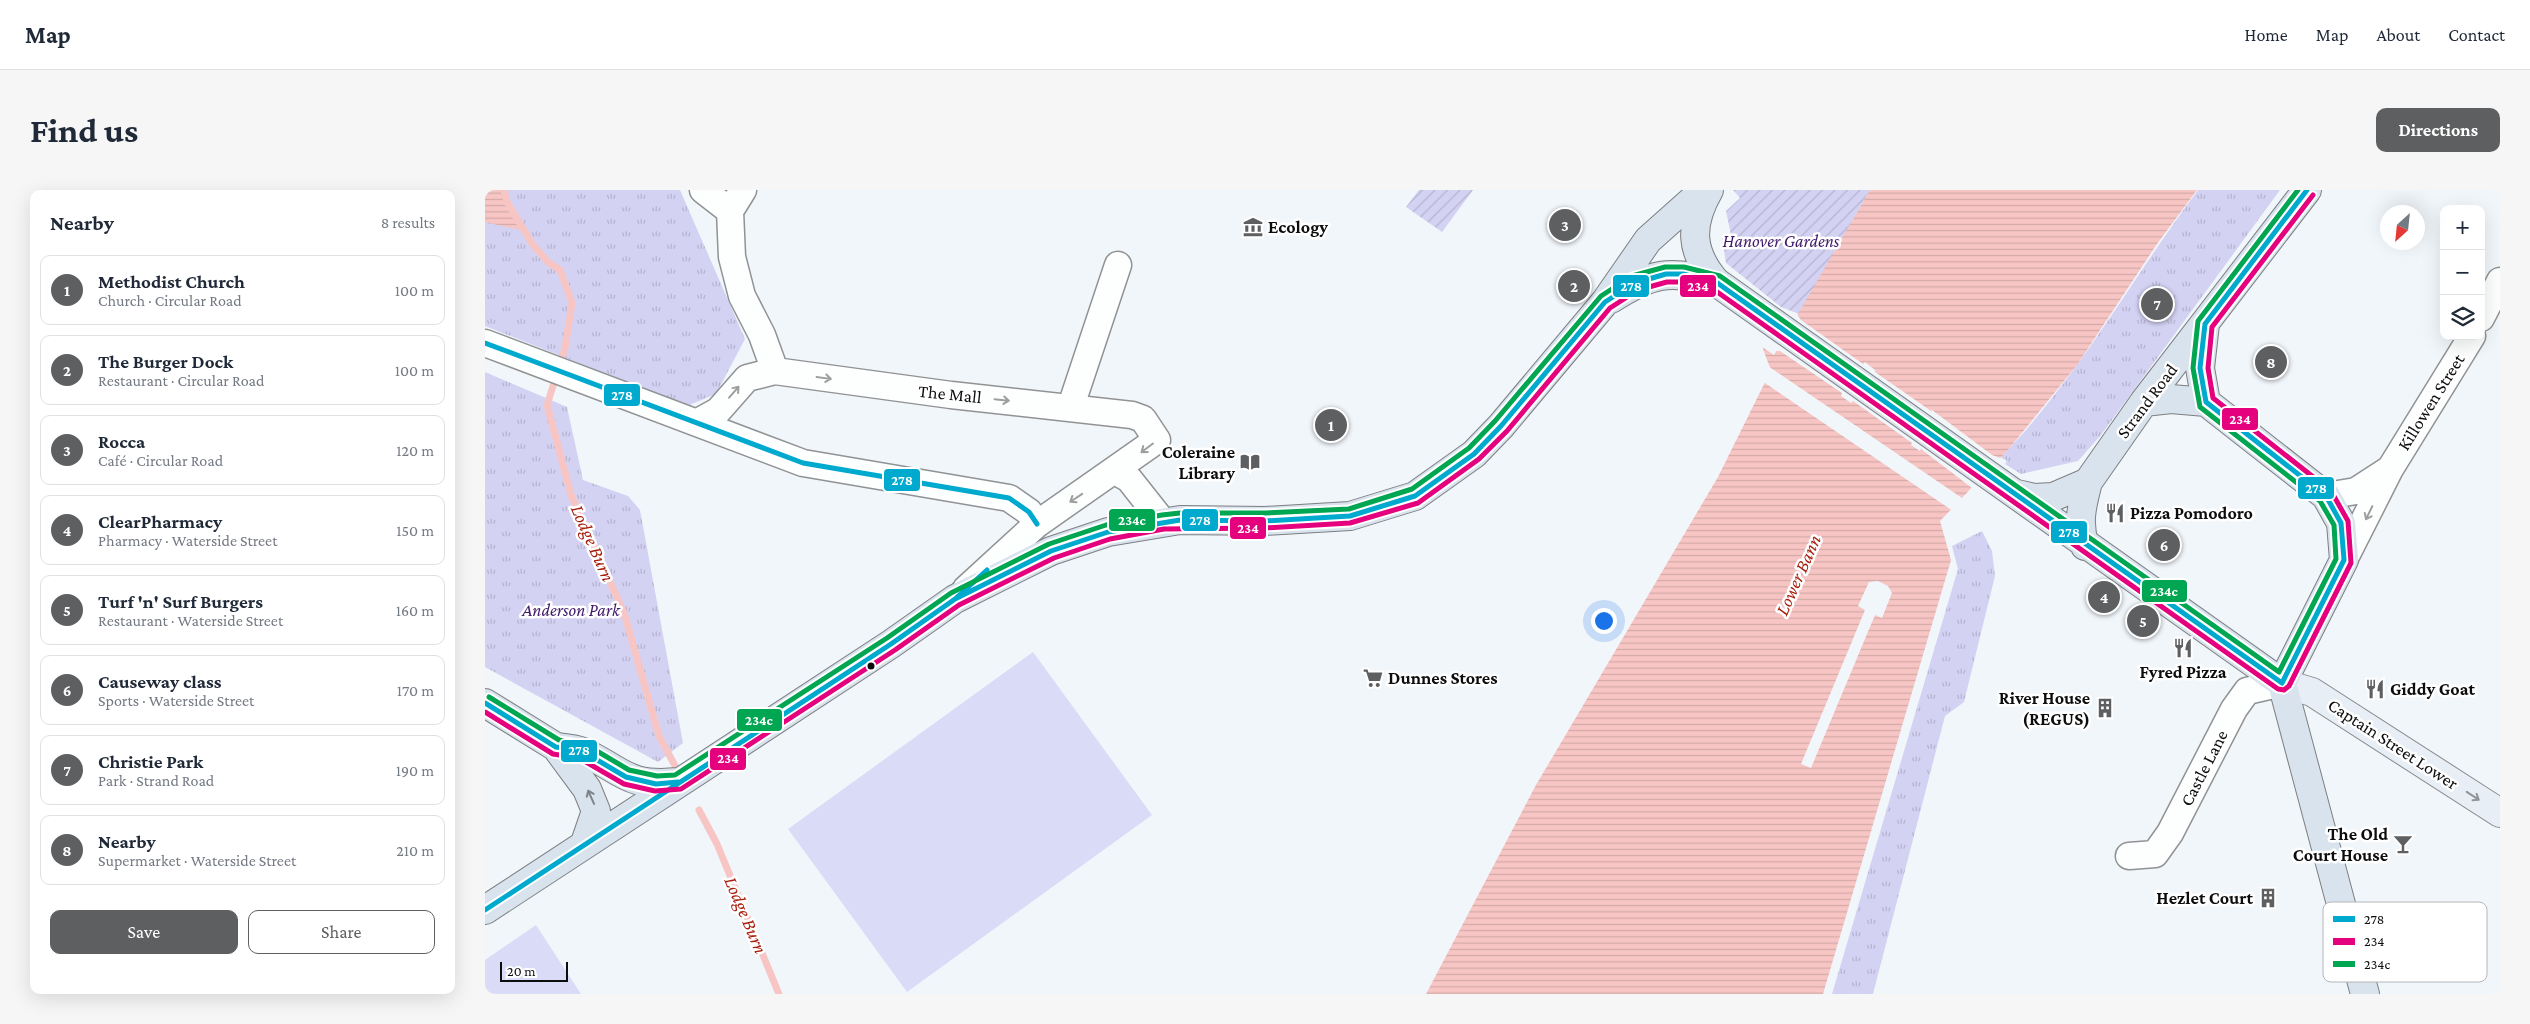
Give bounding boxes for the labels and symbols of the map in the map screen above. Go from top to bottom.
north arrow [2380,205,2425,250]
pin: 3 [1549,206,1581,244]
museum icon: Ecology [1242,216,1264,238]
place label: Ecology [1268,217,1328,237]
park label: Hanover Gardens [1723,231,1840,251]
pin: 2 [1558,267,1590,305]
line badge: 278 [1612,274,1650,298]
line badge: 234 [1679,274,1717,298]
text: 278 [1620,278,1642,294]
text: 234 [1687,278,1709,294]
pin: 7 [2141,285,2173,323]
pin: 8 [2255,343,2287,381]
street label: Killowen Street [2393,349,2469,454]
street label: Strand Road [2113,360,2182,442]
one-way arrow [815,373,831,383]
street label: The Mall [917,381,983,407]
line badge: 278 [603,383,641,407]
one-way arrow [729,386,740,399]
text: 278 [611,387,633,403]
one-way arrow [994,395,1010,404]
pin: 1 [1315,406,1347,444]
line badge: 234 [2221,407,2259,431]
text: 234 [2229,411,2251,427]
one-way arrow [1141,442,1154,453]
place label: Coleraine Library [1162,442,1235,483]
library icon: Coleraine Library [1239,451,1261,473]
line badge: 278 [883,468,921,492]
text: 278 [891,472,913,488]
line badge: 278 [2297,476,2335,500]
text: 278 [2305,480,2327,496]
one-way arrow [1069,493,1083,503]
water label: Lodge Burn [567,501,619,585]
restaurant icon: Pizza Pomodoro [2104,502,2126,524]
place label: Pizza Pomodoro [2130,503,2253,523]
one-way arrow [2364,505,2373,520]
line badge: 234c [1108,508,1156,532]
line badge: 278 [1181,508,1219,532]
text: 234c [1118,512,1147,528]
text: 278 [1189,512,1211,528]
line badge: 234 [1229,516,1267,540]
text: 234 [1237,520,1259,536]
line badge: 278 [2050,520,2088,544]
text: 278 [2058,524,2080,540]
pin: 6 [2148,526,2180,564]
water label: Lower Bann [1771,532,1825,618]
pin: 4 [2088,578,2120,616]
line badge: 234c [2141,579,2188,603]
text: 234c [2150,583,2179,599]
park label: Anderson Park [521,600,621,620]
pin: 5 [2127,602,2159,640]
your location [1591,608,1617,634]
restaurant icon: Fyred Pizza [2172,637,2194,659]
unlabelled marker [866,661,876,671]
place label: Fyred Pizza [2139,662,2227,682]
supermarket icon: Dunnes Stores [1362,667,1384,689]
place label: Dunnes Stores [1388,668,1498,688]
restaurant icon: Giddy Goat [2364,678,2386,700]
place label: Giddy Goat [2390,679,2475,699]
place label: River House (REGUS) [1999,688,2090,730]
street label: Captain Street Lower [2324,694,2462,794]
building icon: River House (REGUS) [2094,697,2116,719]
line badge: 234c [736,708,783,732]
text: 234c [745,712,774,728]
street label: Castle Lane [2176,726,2232,809]
line badge: 278 [560,739,598,763]
text: 278 [568,742,590,758]
line badge: 234 [709,747,747,771]
text: 234 [717,750,739,766]
one-way arrow [586,790,595,805]
one-way arrow [2466,791,2480,801]
place label: The Old Court House [2293,824,2388,865]
bar icon: The Old Court House [2392,833,2414,855]
water label: Lodge Burn [720,873,772,957]
building icon: Hezlet Court [2257,887,2279,909]
place label: Hezlet Court [2156,888,2254,908]
legend [2323,902,2487,982]
text: 278 [2364,911,2384,927]
text: 234 [2364,933,2384,949]
text: 234c [2364,956,2390,972]
scale bar [500,959,567,982]

